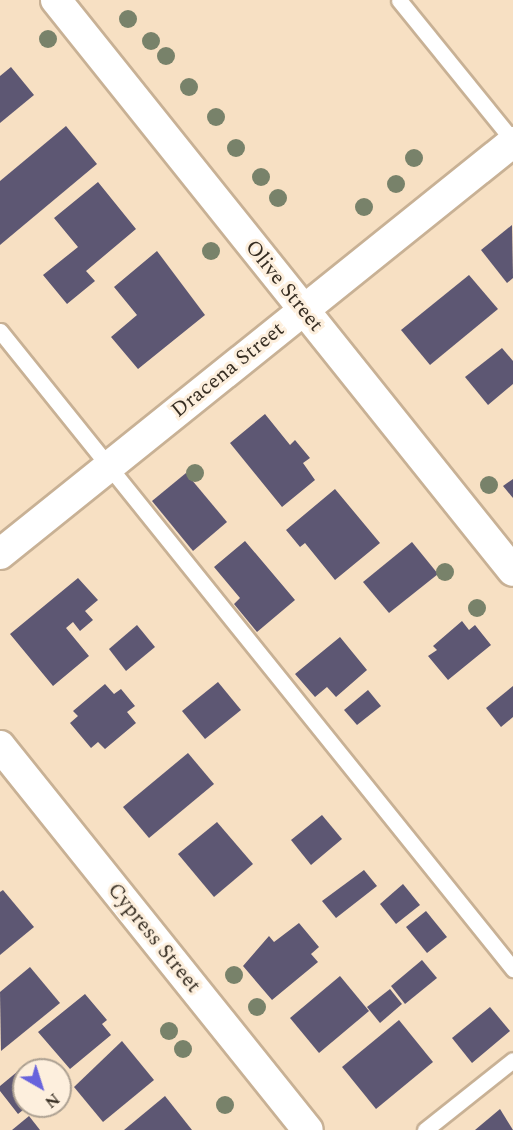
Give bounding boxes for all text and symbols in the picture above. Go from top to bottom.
street label: Olive Street [240,235,328,337]
street label: Dracena Street [166,317,290,423]
street label: Cypress Street [102,878,206,998]
north arrow [12,1058,72,1118]
text: N [39,1087,65,1114]

